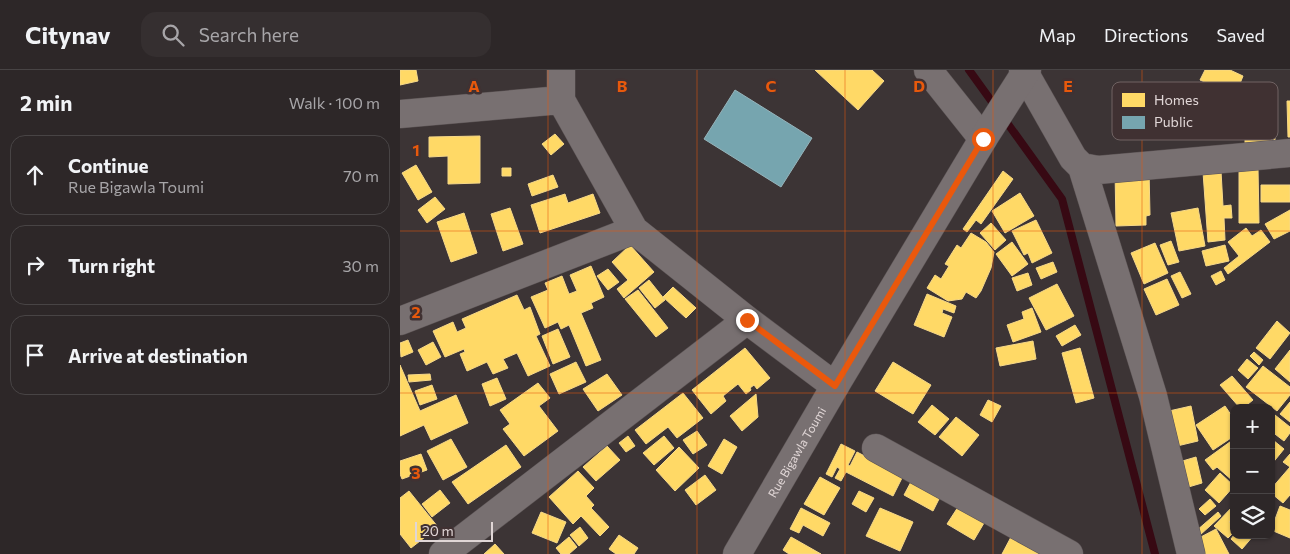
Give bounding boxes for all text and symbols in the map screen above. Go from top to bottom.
search box [141,12,491,57]
text: Citynav [25,20,111,49]
icon: search [159,21,187,49]
text: Search here [199,23,299,46]
text: Map [1039,24,1076,46]
text: Directions [1104,24,1188,46]
text: Saved [1216,24,1265,46]
text: A [468,76,480,95]
text: B [617,76,628,95]
text: C [766,76,777,95]
text: D [913,76,925,95]
text: E [1063,76,1073,95]
legend [1112,82,1278,140]
text: 2 min [20,90,72,115]
text: Homes [1154,91,1199,108]
text: Walk · 100 m [289,93,380,112]
text: Public [1154,113,1193,130]
route start [972,128,995,151]
text: 1 [412,140,420,159]
text: Continue [68,154,148,177]
icon: ahead [21,161,49,189]
text: 70 m [343,166,379,185]
text: Rue Bigawla Toumi [68,177,204,196]
icon: right [21,251,49,279]
text: Turn right [68,254,155,277]
text: 30 m [342,256,379,275]
text: 2 [411,302,421,321]
route end [736,309,759,332]
icon: arrive [21,341,49,369]
text: Arrive at destination [68,344,248,367]
street label: Rue Bigawla Toumi [765,404,828,500]
map controls [1230,404,1275,539]
button: + [1230,404,1275,449]
button: − [1230,449,1275,494]
text: 3 [411,463,421,482]
button: layers [1230,494,1275,539]
scale bar [415,519,492,542]
text: 20 m [422,522,454,539]

